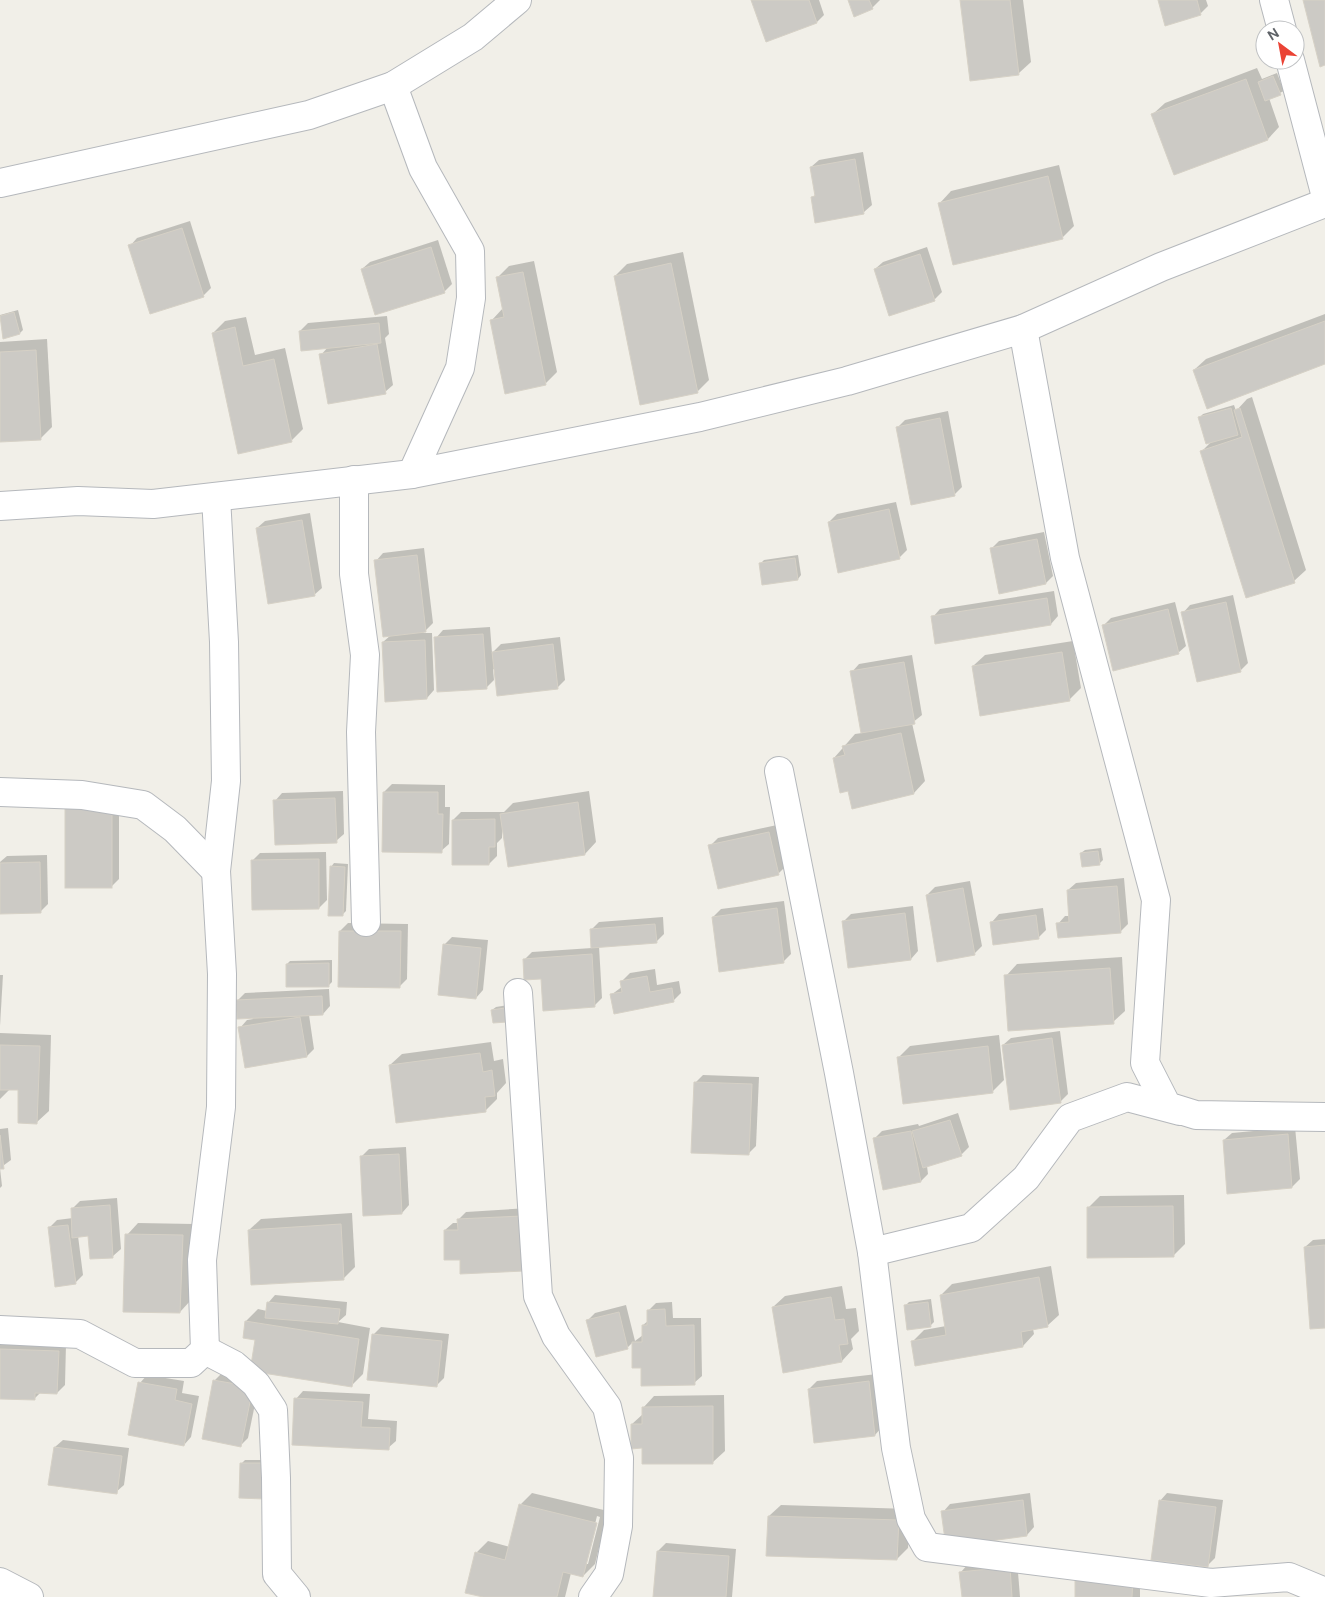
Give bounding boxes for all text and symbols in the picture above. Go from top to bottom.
north arrow [1255,20,1305,70]
text: N [1264,24,1282,44]

